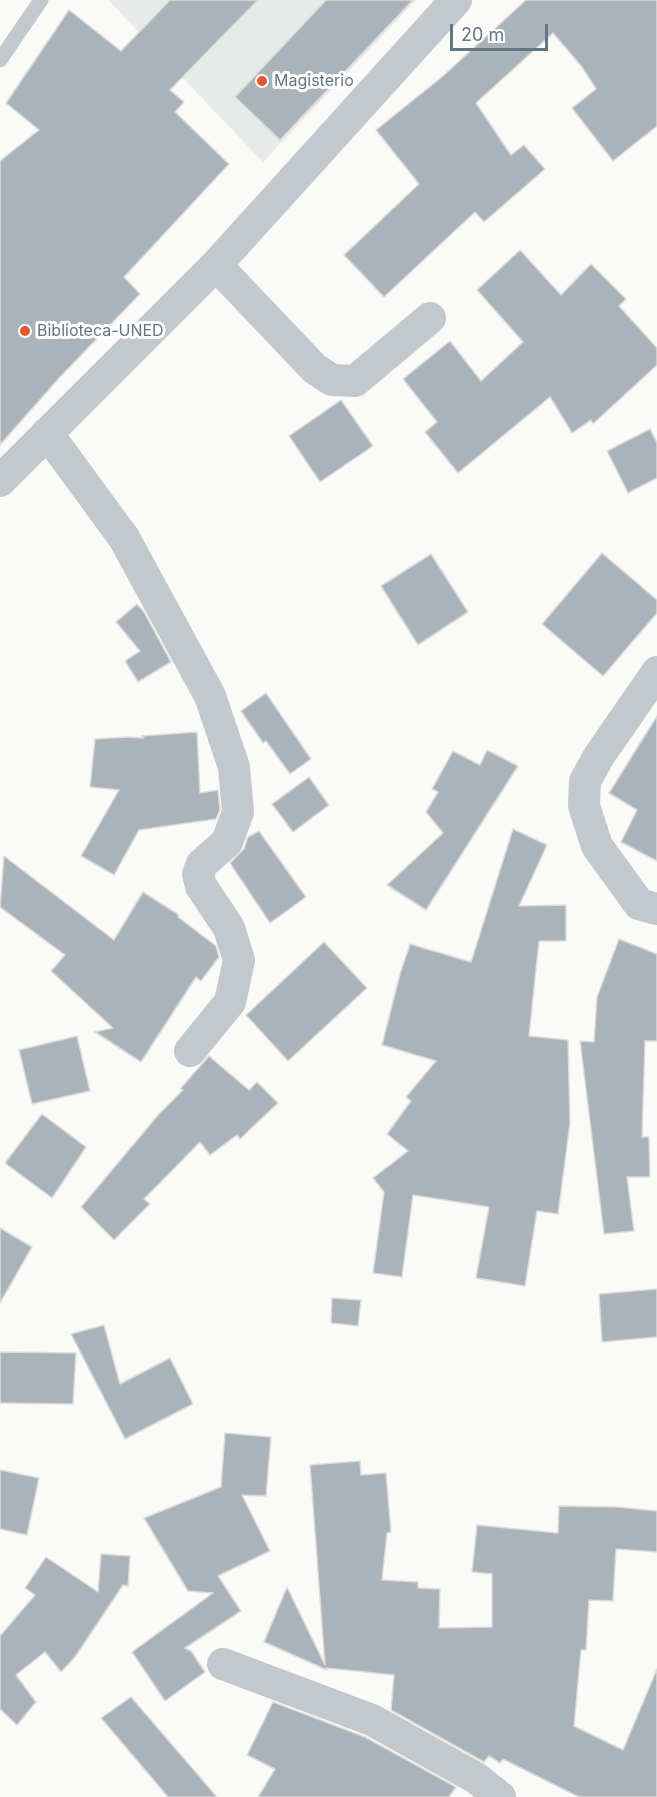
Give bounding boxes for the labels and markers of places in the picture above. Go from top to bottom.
place label: Magisterio [274,71,354,91]
marker: Magisterio [255,74,269,88]
place label: Biblioteca-UNED [37,321,164,341]
marker: Biblioteca-UNED [18,324,32,338]

